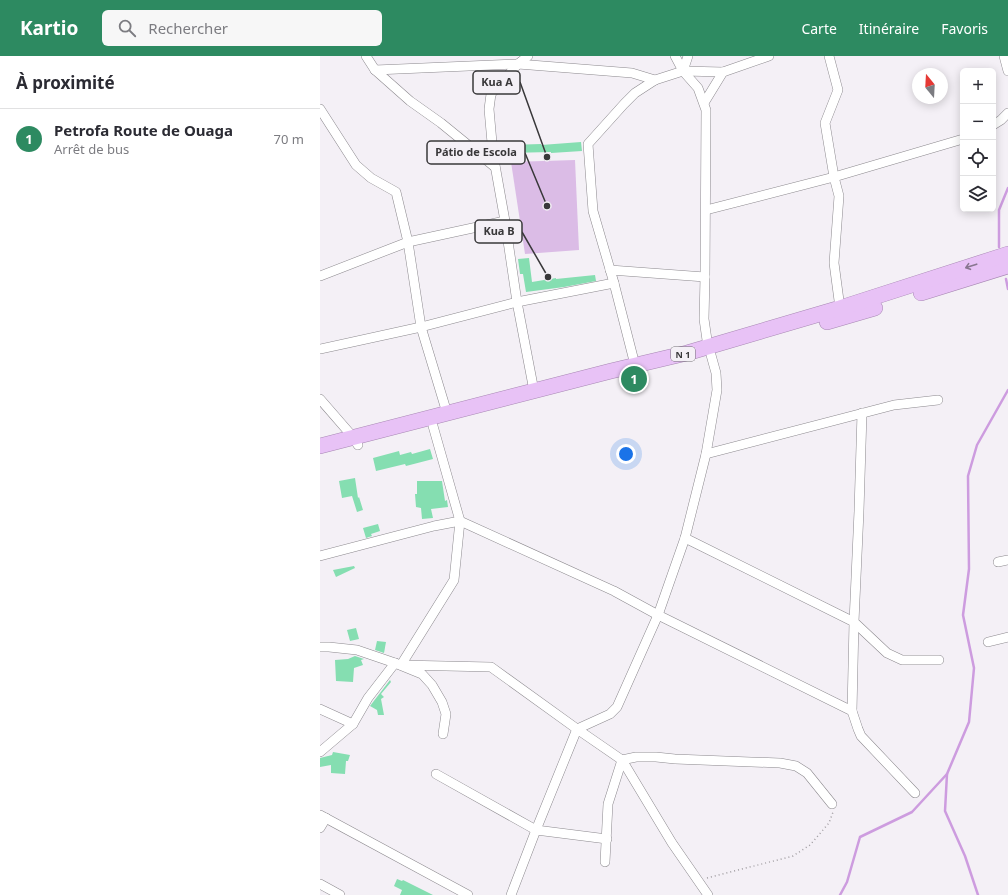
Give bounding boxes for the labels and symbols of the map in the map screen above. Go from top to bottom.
north arrow [912,68,948,104]
callout: Kua A [473,71,520,94]
text: Kua A [481,74,513,89]
callout: Pátio de Escola [427,141,525,164]
text: Pátio de Escola [435,144,517,159]
callout: Kua B [475,220,522,243]
text: Kua B [483,223,515,238]
one-way arrow [965,263,977,271]
road number: N 1 [671,347,695,361]
pin: 1 [621,364,647,394]
your location [616,444,636,464]

